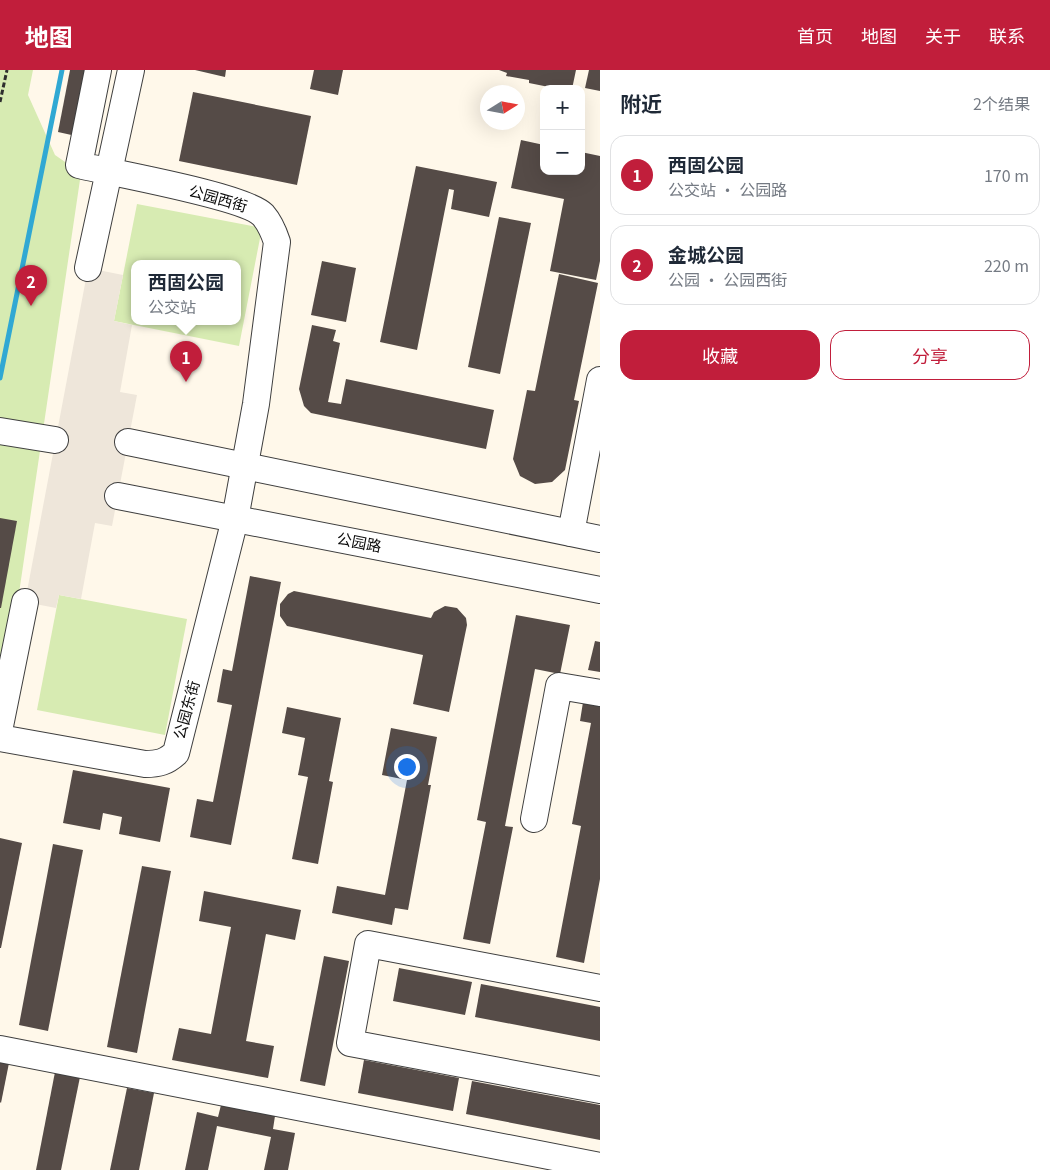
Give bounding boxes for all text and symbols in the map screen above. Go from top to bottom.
text: 地图 [25,18,73,53]
text: 首页 [797,22,833,48]
text: 地图 [861,22,897,48]
text: 关于 [925,22,961,48]
text: 联系 [989,22,1025,48]
north arrow [480,85,525,130]
map controls [540,85,585,175]
button: + [540,85,585,130]
text: 附近 [620,88,662,118]
text: 2个结果 [973,91,1030,115]
button: − [540,130,585,175]
text: 西固公园 [668,150,744,177]
text: 1 [632,163,642,187]
text: 170 m [984,163,1029,187]
text: 公交站 · 公园路 [668,177,787,201]
street label: 公园西街 [187,179,250,216]
text: 金城公园 [668,240,744,267]
text: 2 [632,253,642,277]
text: 220 m [984,253,1029,277]
popup [131,260,241,325]
pin: 2 [15,265,47,306]
text: 西固公园 [148,267,224,294]
text: 公园 · 公园西街 [668,267,787,291]
text: 公交站 [148,294,196,318]
button: 收藏 [620,330,820,380]
button: 分享 [830,330,1030,380]
pin: 1 [170,341,202,382]
street label: 公园路 [335,527,383,556]
street label: 公园东街 [168,678,203,741]
your location [394,754,420,780]

